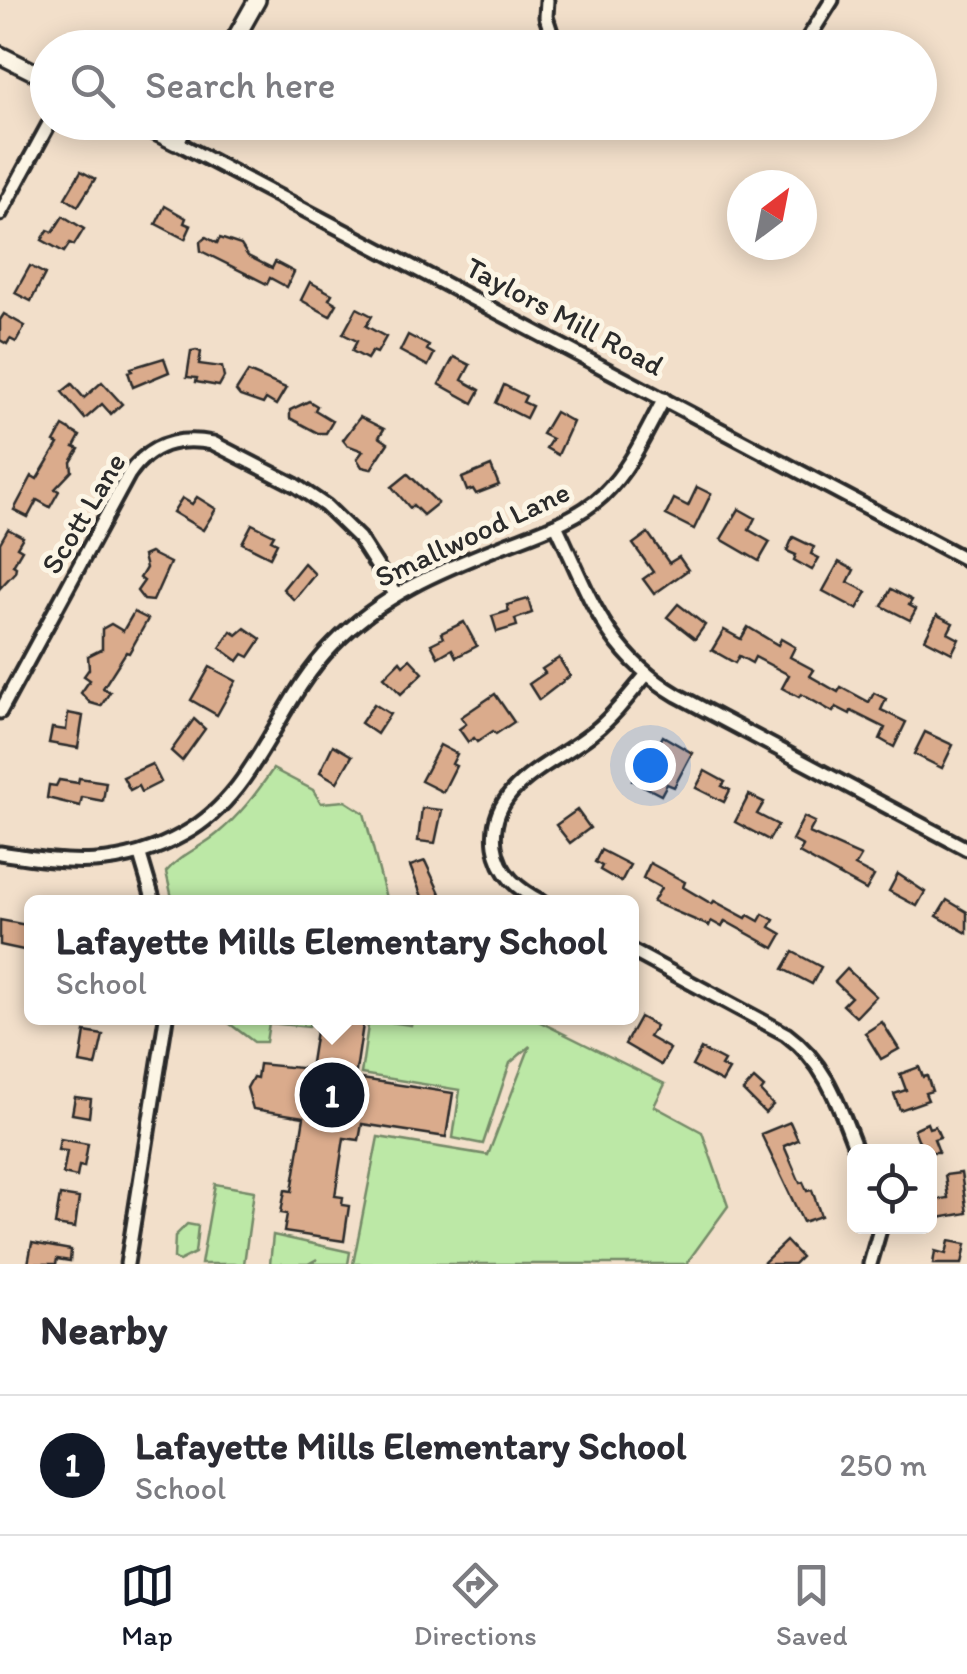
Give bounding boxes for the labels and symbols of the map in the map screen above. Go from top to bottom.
north arrow [727,170,817,260]
street label: Taylors Mill Road [460,248,671,384]
street label: Scott Lane [32,446,134,580]
street label: Smallwood Lane [369,473,575,595]
your location [625,740,676,791]
pin: 1 [300,1058,364,1132]

